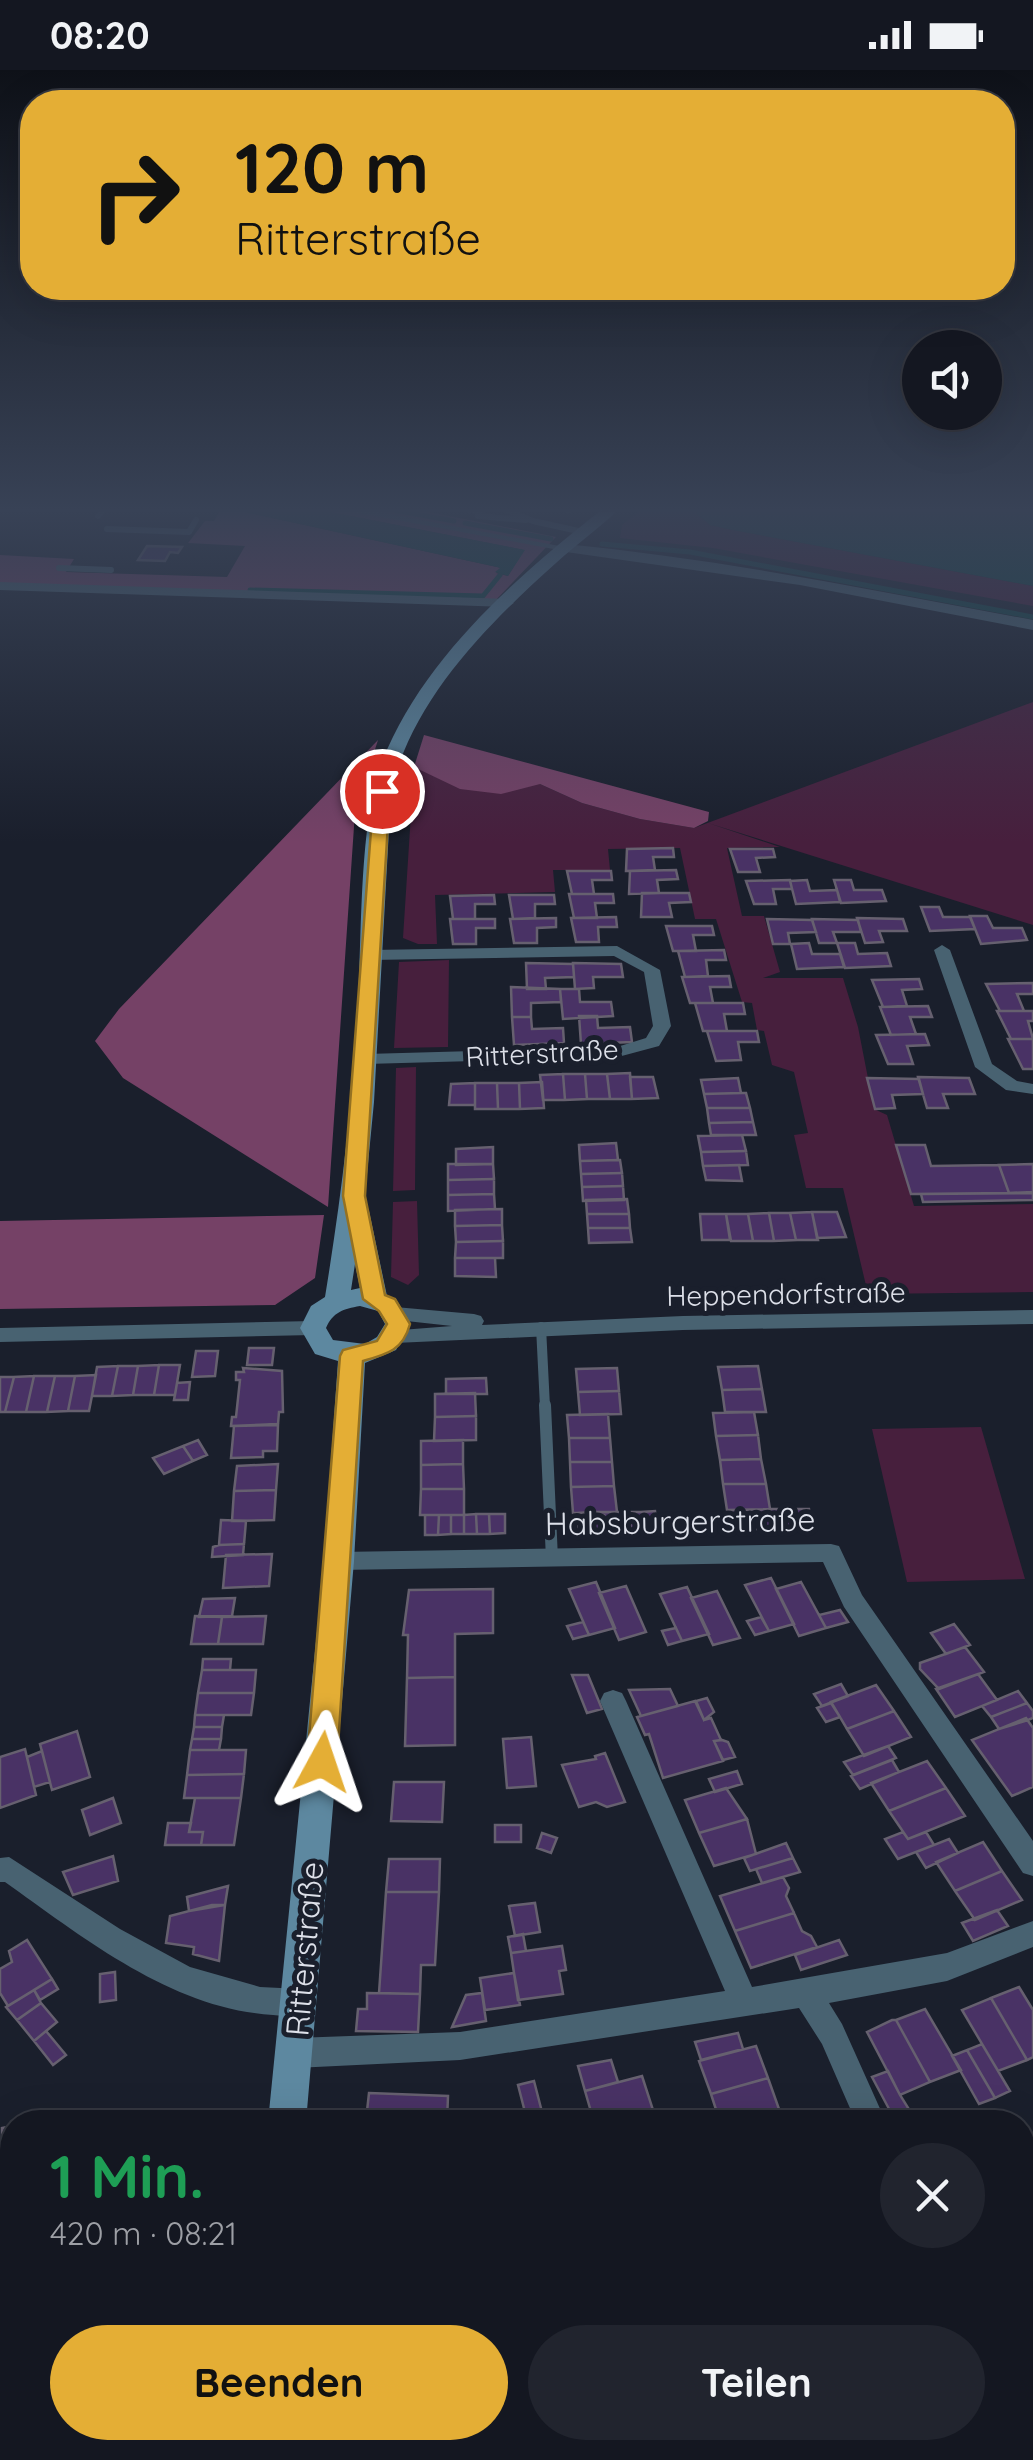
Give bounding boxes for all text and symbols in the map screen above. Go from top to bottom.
text: 08:20 [50,11,149,59]
text: 120 m [235,123,429,211]
icon: right [70,130,200,260]
text: Ritterstraße [235,210,481,266]
map controls [902,330,1002,430]
button: sound [902,330,1002,430]
pin [340,749,425,834]
icon: arrive [355,764,410,819]
street label: Ritterstraße [465,1031,619,1074]
street label: Heppendorfstraße [666,1274,906,1313]
street label: Habsburgerstraße [544,1499,816,1543]
position arrow [270,1710,374,1814]
street label: Ritterstraße [276,1860,332,2038]
text: 1 Min. [50,2138,204,2213]
button: close [880,2143,985,2248]
text: 420 m · 08:21 [50,2213,237,2253]
button: Beenden [50,2325,508,2440]
button: Teilen [528,2325,985,2440]

